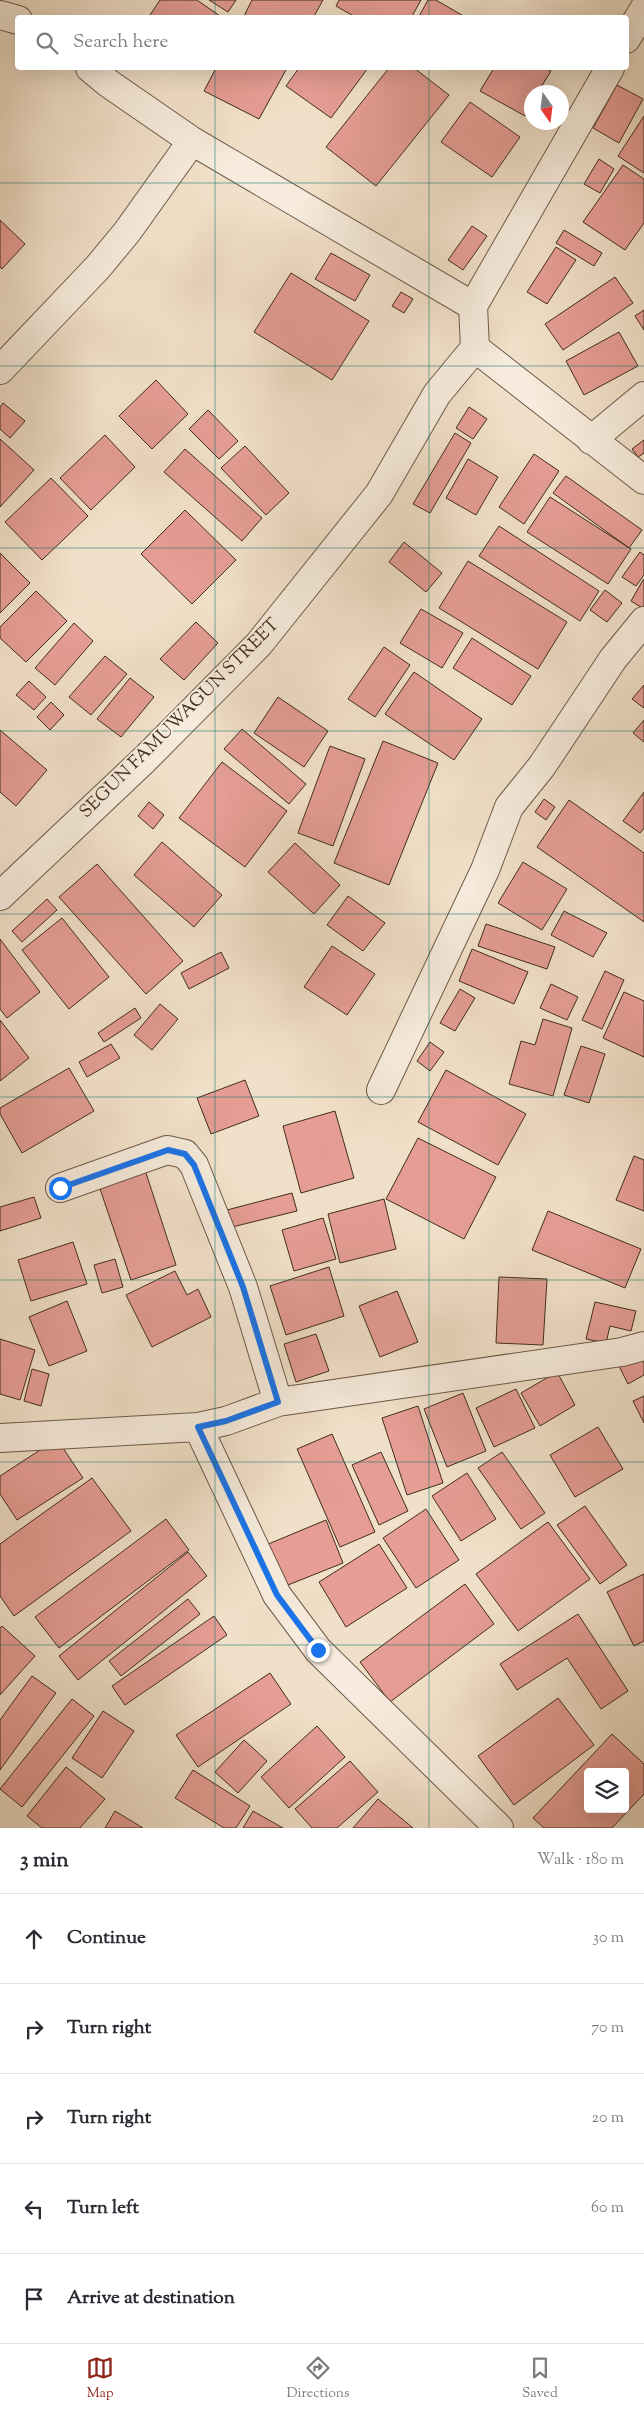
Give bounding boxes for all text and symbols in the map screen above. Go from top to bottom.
search box [15,15,629,70]
icon: search [33,29,61,57]
text: Search here [73,29,168,56]
north arrow [524,85,569,130]
street label: SEGUN FAMUWAGUN STREET [74,613,286,825]
route start [49,1177,72,1200]
route end [307,1639,330,1662]
map controls [584,1768,629,1813]
button: layers [584,1768,629,1813]
text: 3 min [20,1846,69,1876]
text: Walk · 180 m [537,1849,624,1872]
icon: ahead [20,1925,48,1953]
text: Continue [67,1925,146,1952]
text: 30 m [593,1927,624,1950]
icon: right [20,2015,48,2043]
text: Turn right [67,2015,151,2042]
text: 70 m [591,2017,624,2040]
icon: right [20,2105,48,2133]
text: Turn right [67,2105,151,2132]
text: 20 m [591,2107,624,2130]
icon: left [20,2195,48,2223]
text: Turn left [67,2195,139,2222]
text: 60 m [591,2197,624,2220]
icon: arrive [20,2285,48,2313]
text: Arrive at destination [67,2285,235,2312]
tab: Map [86,2354,114,2404]
tab: Directions [286,2354,350,2404]
tab: Saved [522,2354,558,2404]

